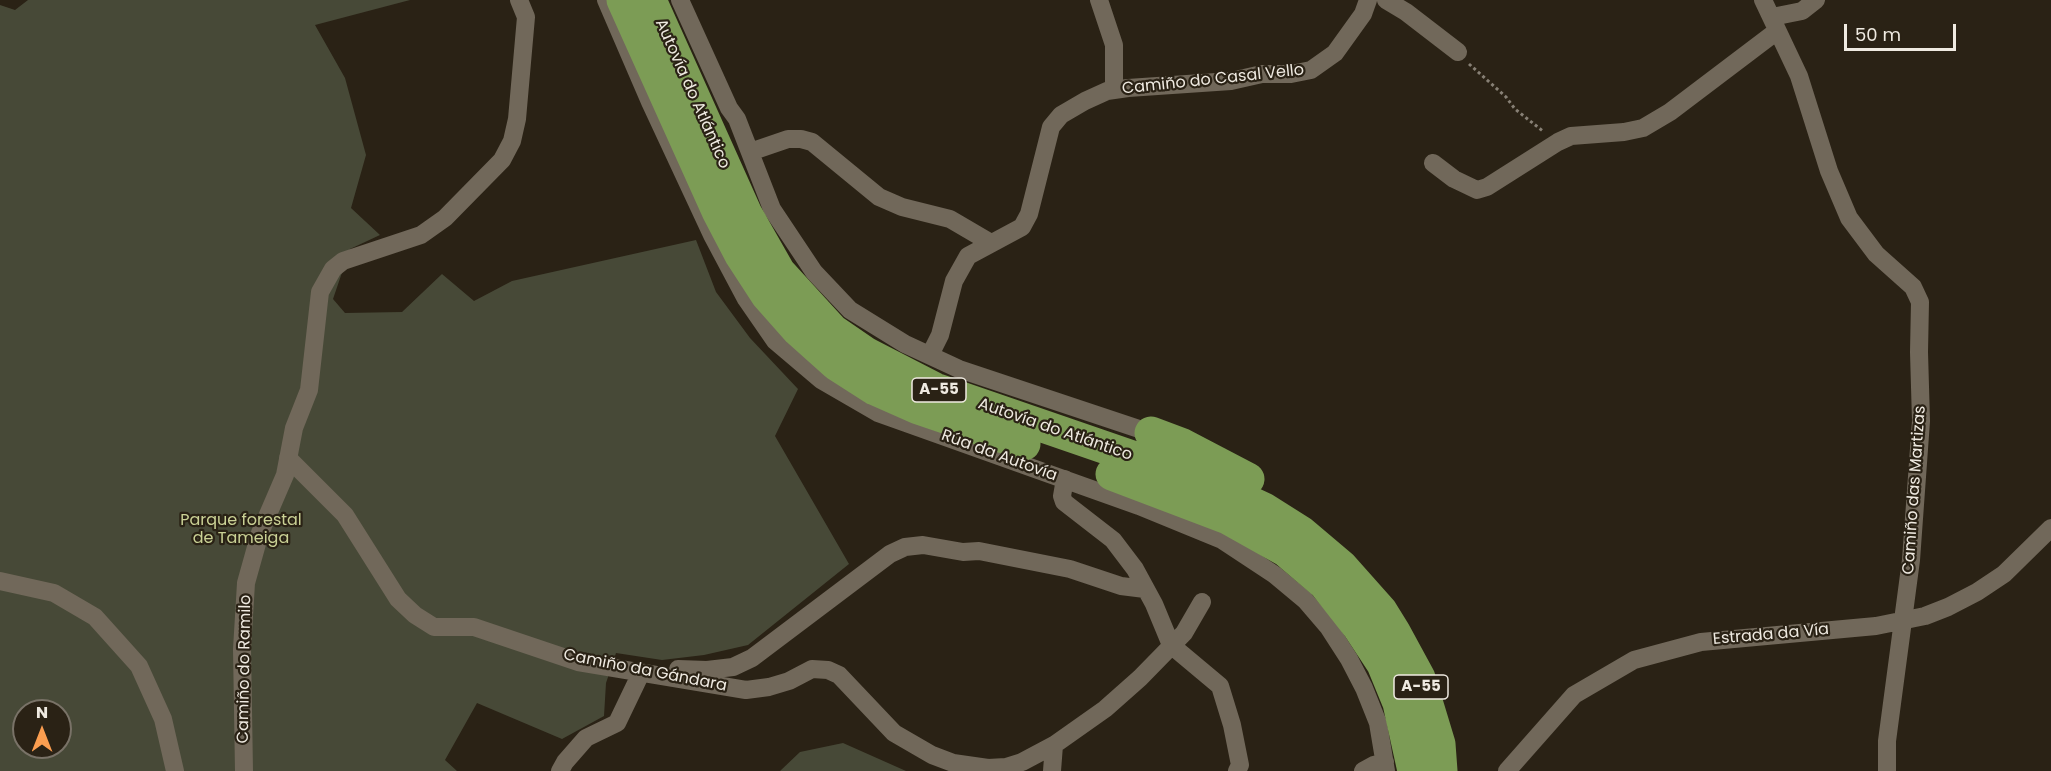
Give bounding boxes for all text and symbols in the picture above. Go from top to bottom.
scale bar [1847,12,1960,50]
street label: Autovía do Atlántico [650,16,734,172]
text: 50 m [1855,22,1901,47]
street label: Camiño do Casal Vello [1121,61,1305,99]
road number: A-55 [912,378,966,402]
street label: Autovía do Atlántico [975,395,1135,465]
street label: Camiño das Martizas [1900,405,1930,575]
street label: Rúa da Autovía [939,426,1059,486]
park label: Parque forestal de Tameiga [180,511,302,549]
street label: Camiño do Ramilo [234,594,256,744]
street label: Estrada da Vía [1712,620,1830,650]
street label: Camiño da Gándara [562,646,728,696]
road number: A-55 [1394,675,1448,699]
north arrow [12,699,72,759]
text: N [36,701,48,724]

